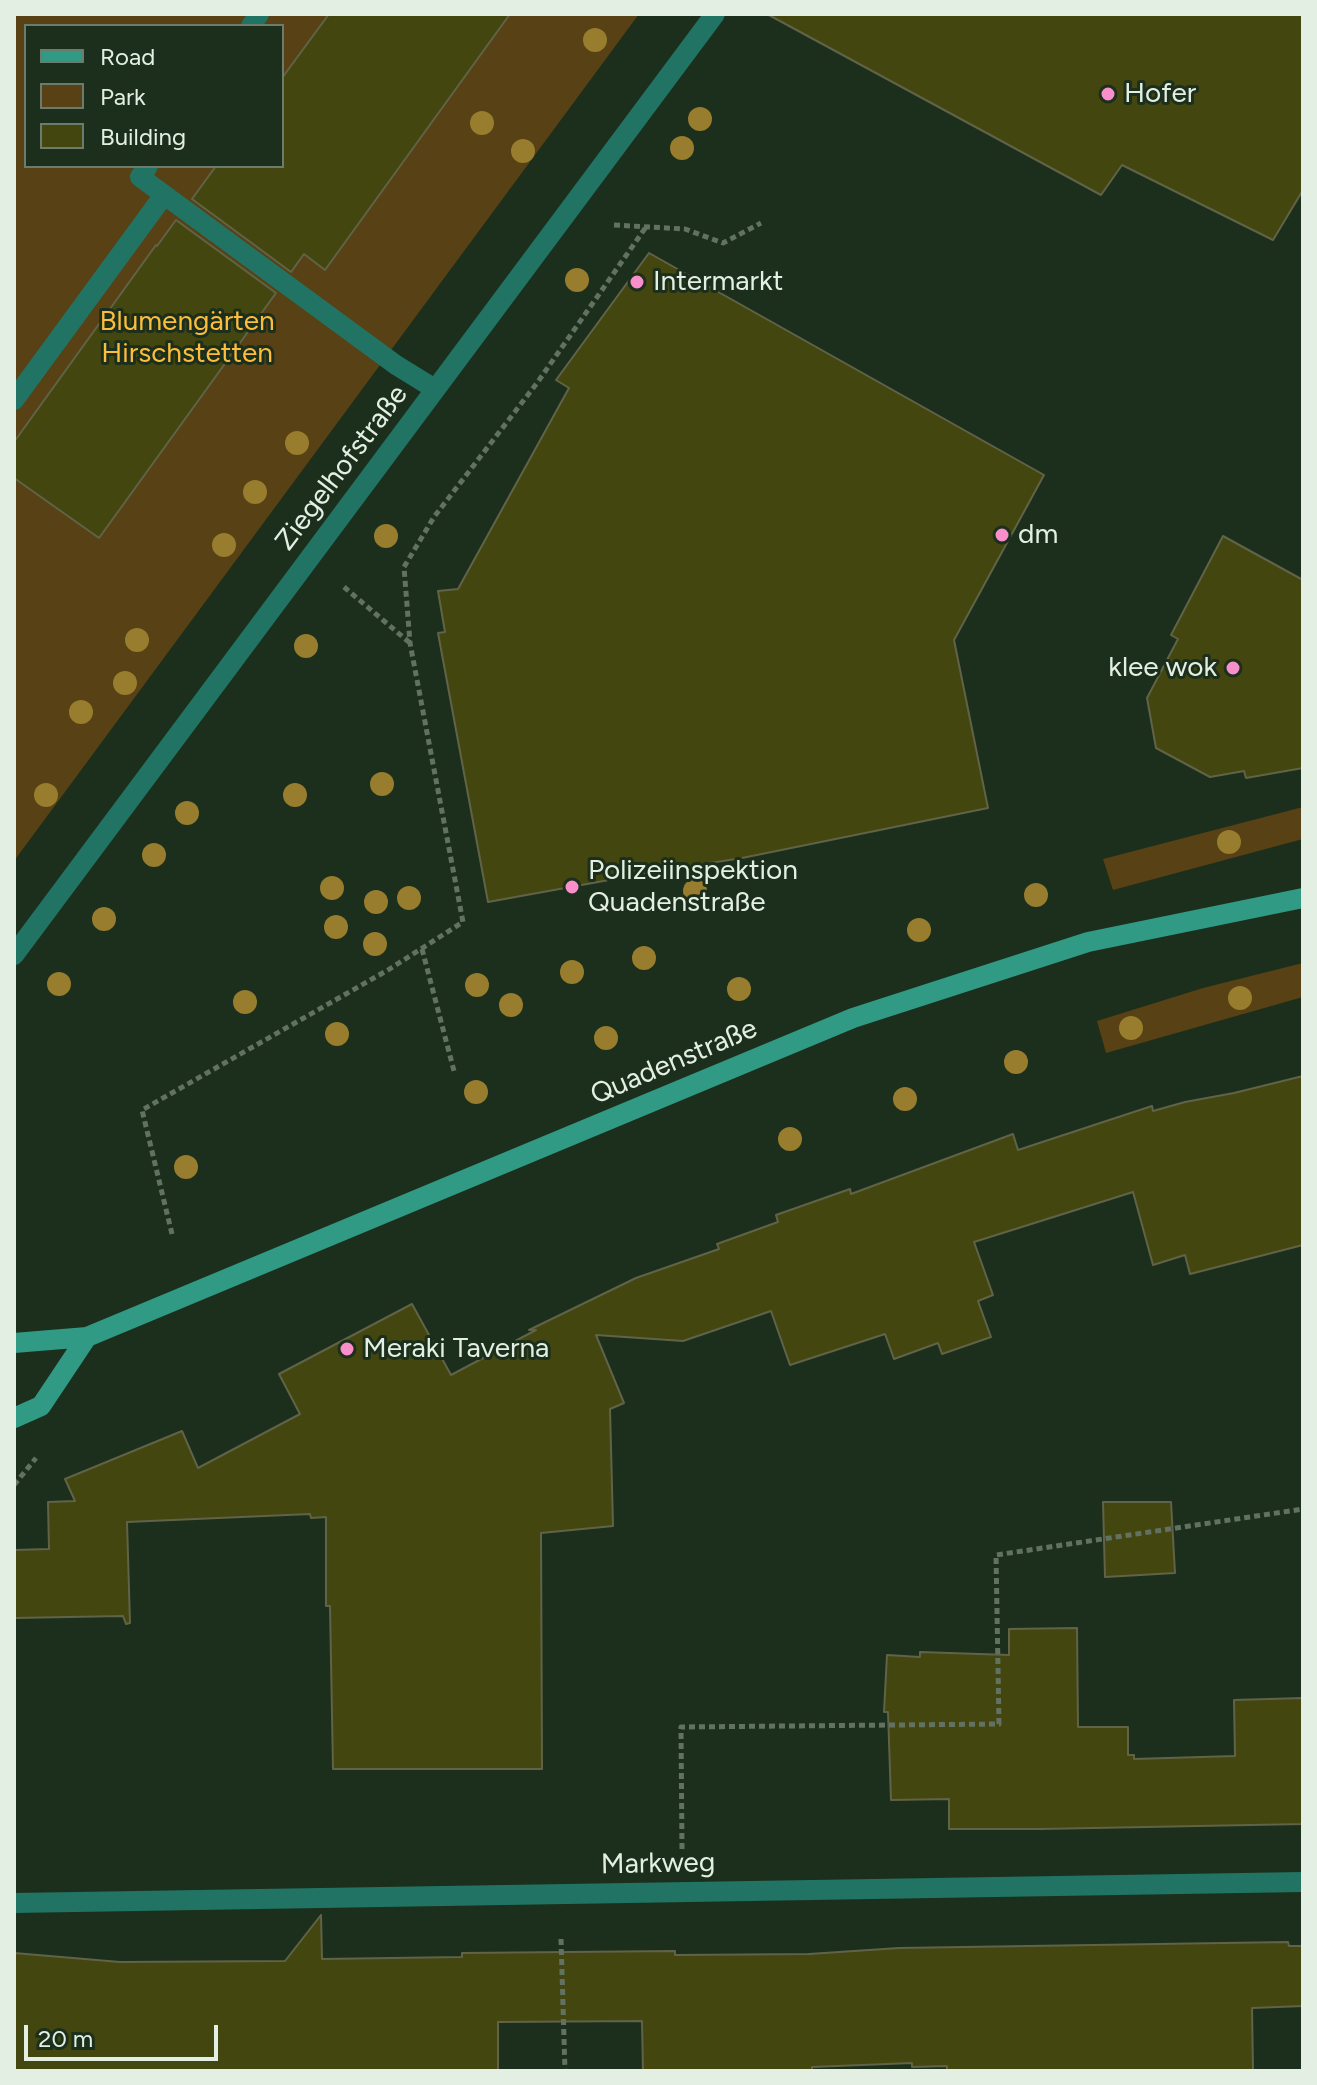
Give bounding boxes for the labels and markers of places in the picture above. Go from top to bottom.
place label: Hofer [1124,77,1196,111]
marker: Hofer [1099,85,1117,103]
place label: Intermarkt [653,265,783,299]
marker: Intermarkt [628,273,646,291]
place label: dm [1018,518,1058,552]
marker: dm [993,526,1011,544]
place label: klee wok [1108,651,1217,685]
marker: klee wok [1224,659,1242,677]
place label: Polizeiinspektion Quadenstraße [588,854,798,920]
marker: Polizeiinspektion Quadenstraße [563,878,581,896]
place label: Meraki Taverna [363,1332,549,1366]
marker: Meraki Taverna [338,1340,356,1358]

